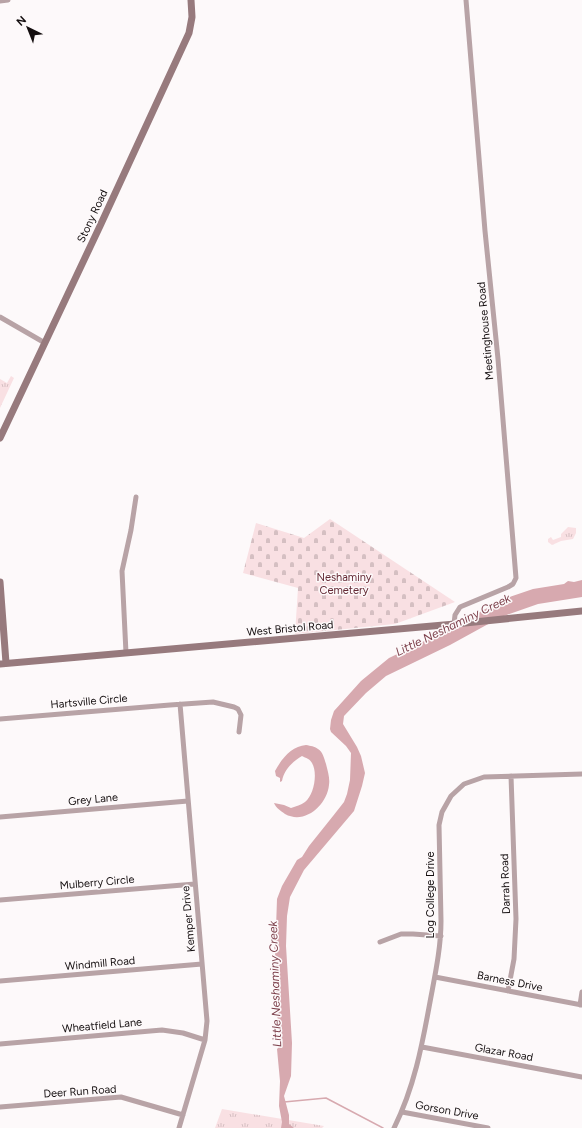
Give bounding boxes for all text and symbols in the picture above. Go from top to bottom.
north arrow [8,8,48,48]
text: N [14,13,29,29]
street label: Stony Road [74,188,110,245]
street label: Meetinghouse Road [475,281,496,381]
park label: Neshaminy Cemetery [316,571,372,597]
water label: Little Neshaminy Creek [393,591,514,659]
street label: West Bristol Road [246,618,334,639]
street label: Hartsville Circle [50,692,128,711]
street label: Grey Lane [68,791,118,808]
street label: Log College Drive [424,851,437,939]
street label: Darrah Road [498,854,513,914]
street label: Mulberry Circle [59,873,135,892]
street label: Kemper Drive [179,885,198,953]
water label: Little Neshaminy Creek [266,919,284,1047]
street label: Windmill Road [64,954,136,973]
street label: Barness Drive [476,969,544,994]
street label: Wheatfield Lane [62,1016,143,1035]
street label: Glazar Road [474,1041,534,1064]
street label: Deer Run Road [43,1082,117,1101]
street label: Gorson Drive [414,1099,480,1122]

